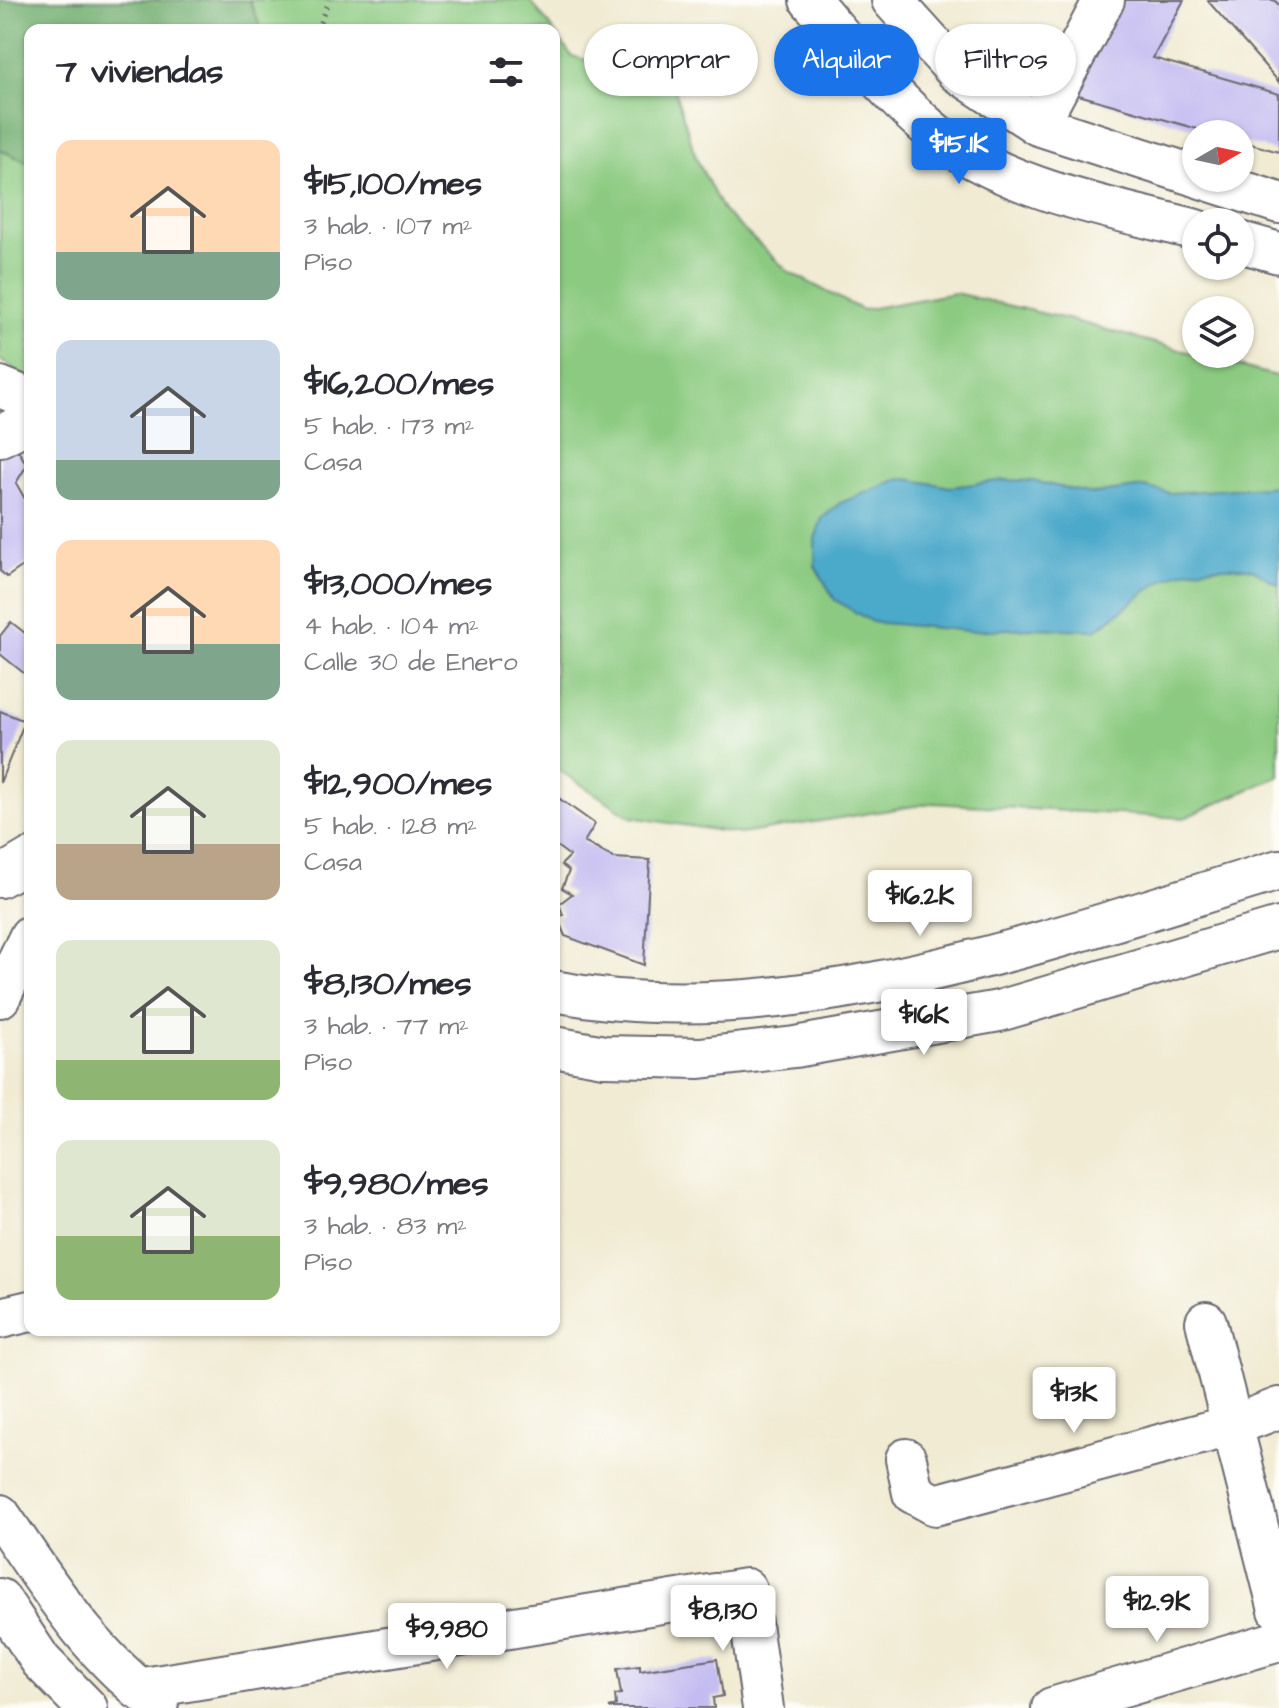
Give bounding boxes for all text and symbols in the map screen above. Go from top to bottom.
chip: Comprar [584,24,758,96]
chip: Alquilar [774,24,919,96]
chip: Filtros [935,24,1076,96]
text: 7 viviendas [56,48,223,96]
icon: filters [484,50,528,94]
pin: $15.1K [894,118,1024,186]
north arrow [1182,120,1254,192]
map controls [1182,120,1254,368]
text: $15.1K [930,126,988,162]
text: $15,100/mes [304,160,482,208]
icon: home [120,172,216,268]
text: 3 hab. · 107 m² [304,208,473,244]
button: locate [1182,208,1254,280]
text: Piso [304,244,352,280]
button: layers [1182,296,1254,368]
text: $16,200/mes [304,360,494,408]
icon: home [120,372,216,468]
text: 5 hab. · 173 m² [304,408,475,444]
text: Casa [304,444,362,480]
text: $13,000/mes [304,560,492,608]
icon: home [120,572,216,668]
text: 4 hab. · 104 m² [304,608,479,644]
text: Calle 30 de Enero [304,644,518,680]
text: $12,900/mes [304,760,492,808]
icon: home [120,772,216,868]
text: 5 hab. · 128 m² [304,808,477,844]
text: Casa [304,844,362,880]
pin: $16.2K [855,870,985,938]
text: $16.2K [886,878,954,914]
text: $8,130/mes [304,960,472,1008]
icon: home [120,972,216,1068]
pin: $16K [877,989,971,1057]
text: $16K [899,997,949,1033]
text: 3 hab. · 77 m² [304,1008,469,1044]
text: Piso [304,1044,352,1080]
text: $9,980/mes [304,1160,489,1208]
icon: home [120,1172,216,1268]
text: 3 hab. · 83 m² [304,1208,467,1244]
text: Piso [304,1244,352,1280]
pin: $13K [1027,1367,1121,1435]
text: $13K [1051,1375,1097,1411]
pin: $12.9K [1092,1576,1222,1644]
text: $12.9K [1124,1584,1190,1620]
pin: $8,130 [658,1585,788,1653]
text: $8,130 [689,1593,757,1629]
pin: $9,980 [382,1603,512,1671]
text: $9,980 [406,1611,488,1647]

